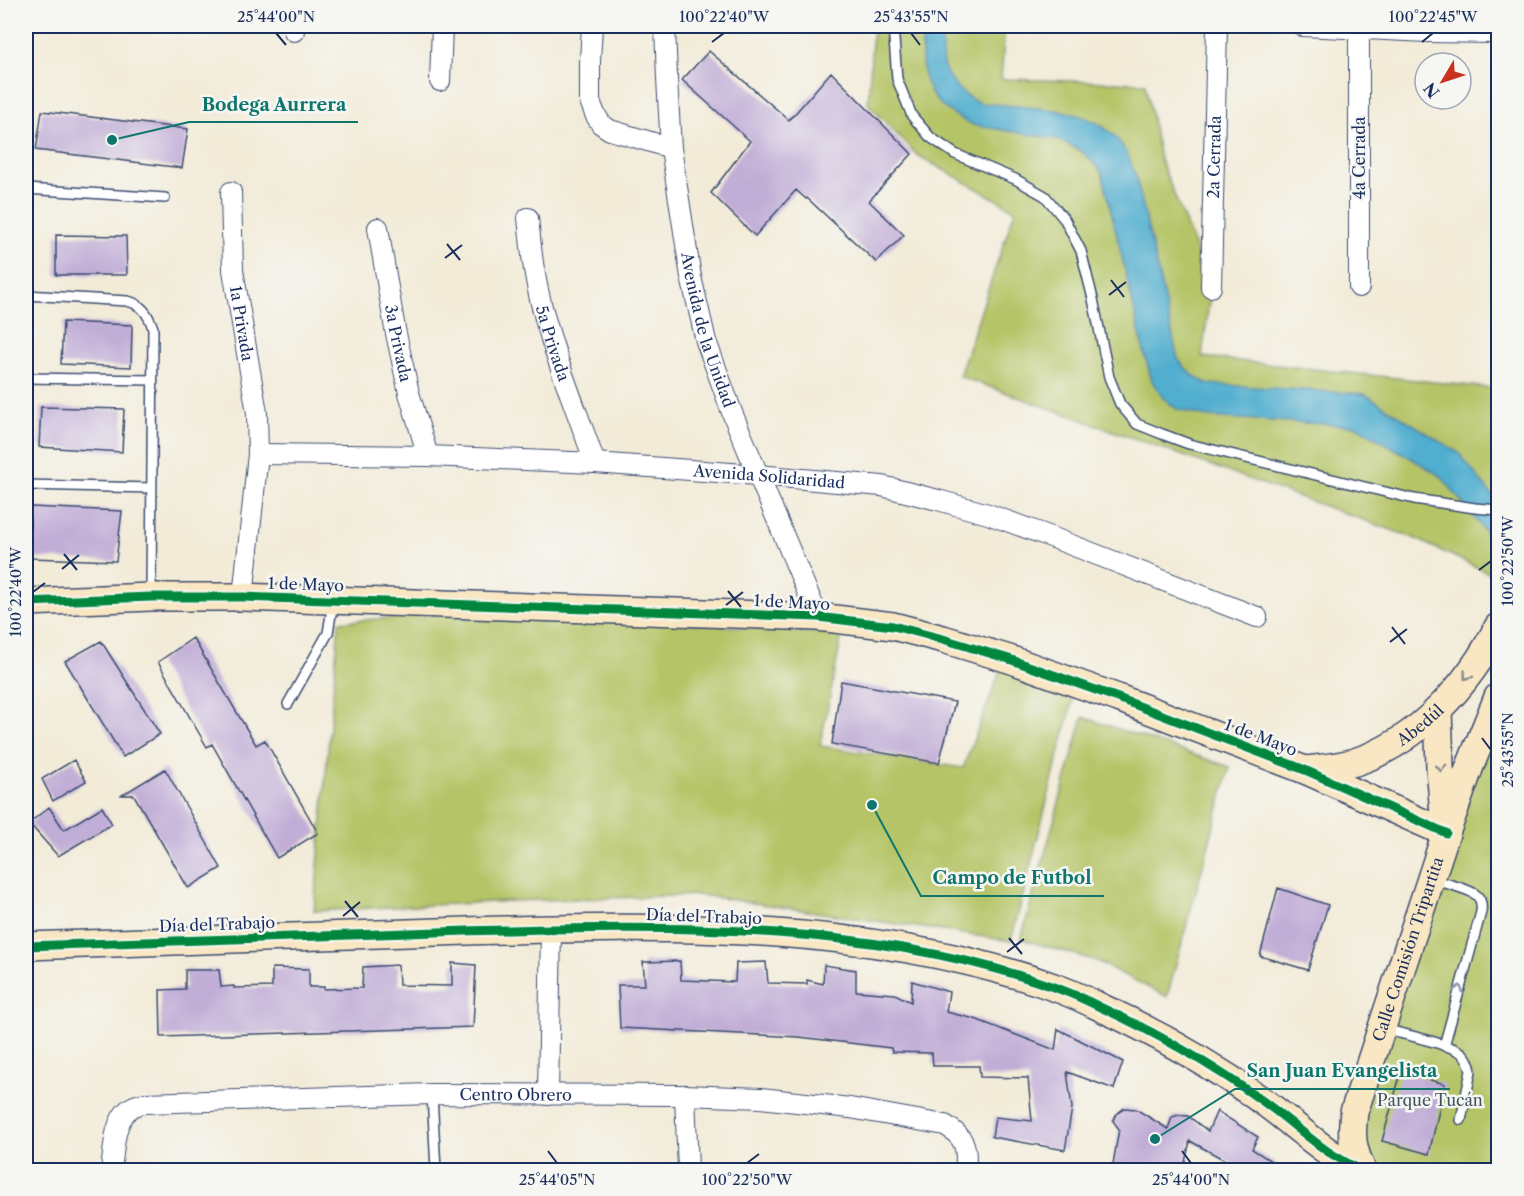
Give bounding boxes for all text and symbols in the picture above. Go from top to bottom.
text: 25°44'00"N [237,7,315,26]
text: 100°22'40"W [679,7,770,26]
text: 25°43'55"N [873,7,949,26]
text: 100°22'45"W [1389,7,1478,26]
north arrow [1413,51,1473,111]
text: N [1419,79,1443,102]
callout: Bodega Aurrera [189,86,358,122]
text: Bodega Aurrera [202,94,347,116]
street label: 2a Cerrada [1203,115,1225,199]
street label: 4a Cerrada [1349,116,1369,200]
street label: Avenida de la Unidad [677,250,739,410]
street label: 1a Privada [226,284,258,363]
street label: 3a Privada [381,303,416,384]
street label: 5a Privada [532,303,575,384]
street label: Avenida Solidaridad [692,460,846,493]
text: 100°22'50"W [1498,515,1517,606]
text: 100°22'40"W [6,546,25,637]
street label: 1 de Mayo [268,573,345,595]
street label: 1 de Mayo [753,590,831,614]
one-way arrow [1463,669,1474,680]
street label: Abedúl [1392,700,1448,750]
text: 25°43'55"N [1498,712,1517,788]
street label: 1 de Mayo [1222,714,1300,760]
one-way arrow [1434,764,1447,773]
street label: Calle Comisión Tripartita [1368,854,1448,1044]
callout: Campo de Futbol [921,860,1104,896]
text: Campo de Futbol [933,867,1091,889]
street label: Día del Trabajo [646,904,763,928]
street label: Día del Trabajo [159,912,276,936]
one-way arrow [1452,984,1464,995]
callout: San Juan Evangelista [1235,1053,1450,1089]
text: San Juan Evangelista [1247,1060,1438,1082]
street label: Centro Obrero [459,1084,572,1105]
park label: Parque Tucán [1377,1090,1483,1110]
text: 25°44'05"N [519,1170,595,1189]
text: 100°22'50"W [702,1170,793,1189]
text: 25°44'00"N [1152,1170,1230,1189]

